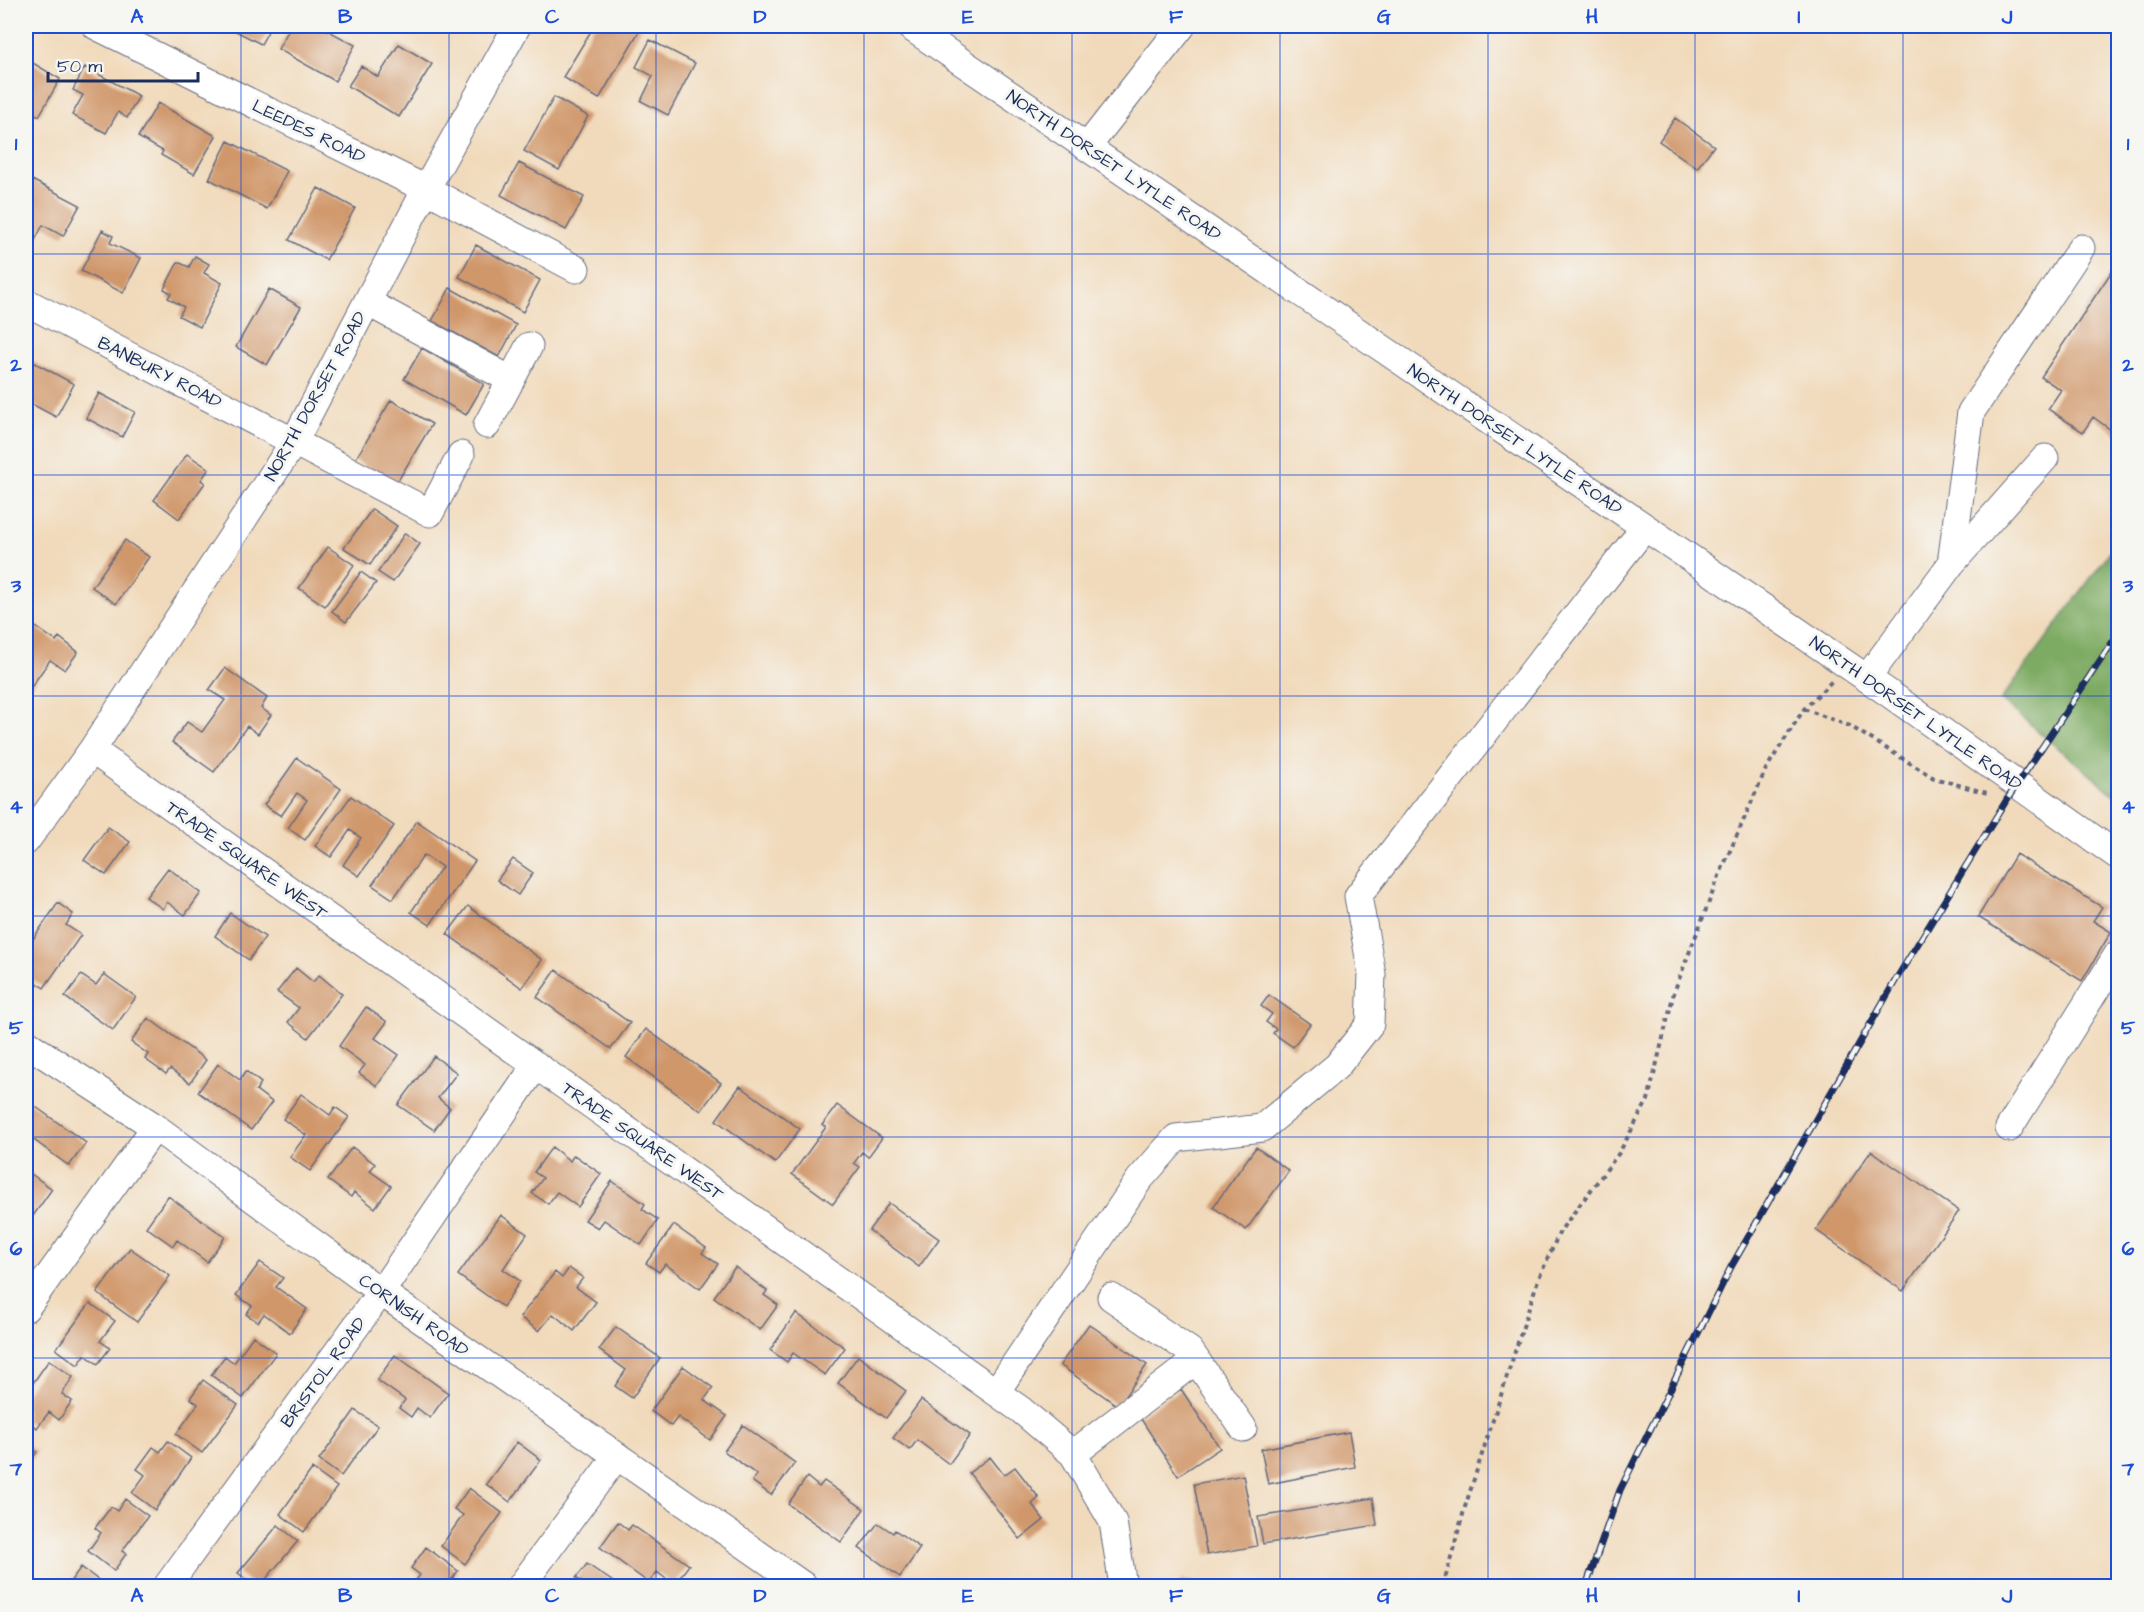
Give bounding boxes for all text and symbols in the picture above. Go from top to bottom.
text: A [131,3,144,31]
text: B [338,3,353,31]
text: C [545,3,560,31]
text: D [754,3,767,31]
text: E [962,3,974,31]
text: F [1169,3,1184,31]
text: G [1377,3,1391,31]
text: H [1586,3,1598,31]
text: I [1797,3,1801,31]
text: J [2001,3,2013,31]
scale bar [48,45,198,83]
text: 50 m [57,54,102,79]
street label: NORTH DORSET LYTLE ROAD [1001,84,1226,247]
street label: LEEDES ROAD [248,93,370,170]
text: 1 [15,130,18,158]
text: 1 [2127,130,2130,158]
street label: NORTH DORSET ROAD [258,306,373,486]
street label: BANBURY ROAD [93,330,226,415]
text: 2 [9,351,22,379]
text: 2 [2121,351,2134,379]
street label: NORTH DORSET LYTLE ROAD [1402,358,1627,521]
text: 3 [10,572,22,600]
text: 3 [2122,572,2134,600]
street label: NORTH DORSET LYTLE ROAD [1804,630,2027,797]
text: 4 [9,793,23,821]
text: 4 [2121,793,2135,821]
street label: TRADE SQUARE WEST [161,795,333,926]
text: 5 [9,1014,24,1042]
text: 5 [2121,1014,2136,1042]
street label: TRADE SQUARE WEST [557,1076,729,1207]
text: 6 [10,1235,23,1263]
text: 6 [2122,1235,2135,1263]
street label: CORNISH ROAD [354,1268,474,1363]
street label: BRISTOL ROAD [275,1312,372,1433]
text: 7 [9,1455,23,1483]
text: 7 [2121,1455,2135,1483]
text: A [131,1582,144,1610]
text: B [338,1582,353,1610]
text: C [545,1582,560,1610]
text: D [754,1582,767,1610]
text: E [962,1582,974,1610]
text: F [1169,1582,1184,1610]
text: G [1377,1582,1391,1610]
text: H [1586,1582,1598,1610]
text: I [1797,1582,1801,1610]
text: J [2001,1582,2013,1610]

